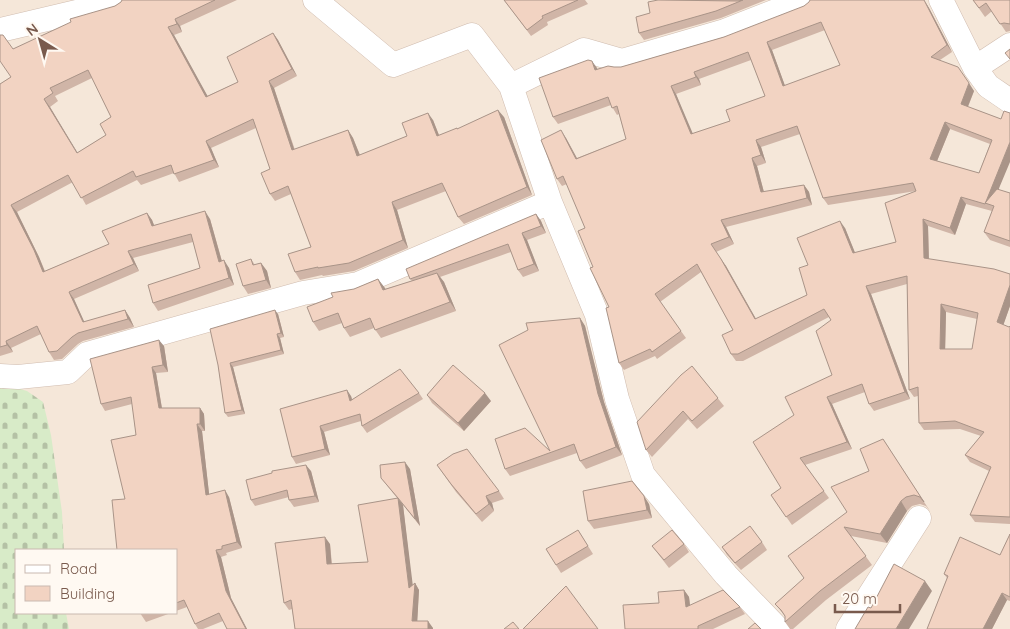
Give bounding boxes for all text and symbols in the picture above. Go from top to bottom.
north arrow [15,15,65,65]
text: N [23,19,42,40]
legend [15,549,178,614]
text: Road [60,559,97,578]
scale bar [835,582,900,614]
text: Building [60,584,115,603]
text: 20 m [842,589,877,608]

